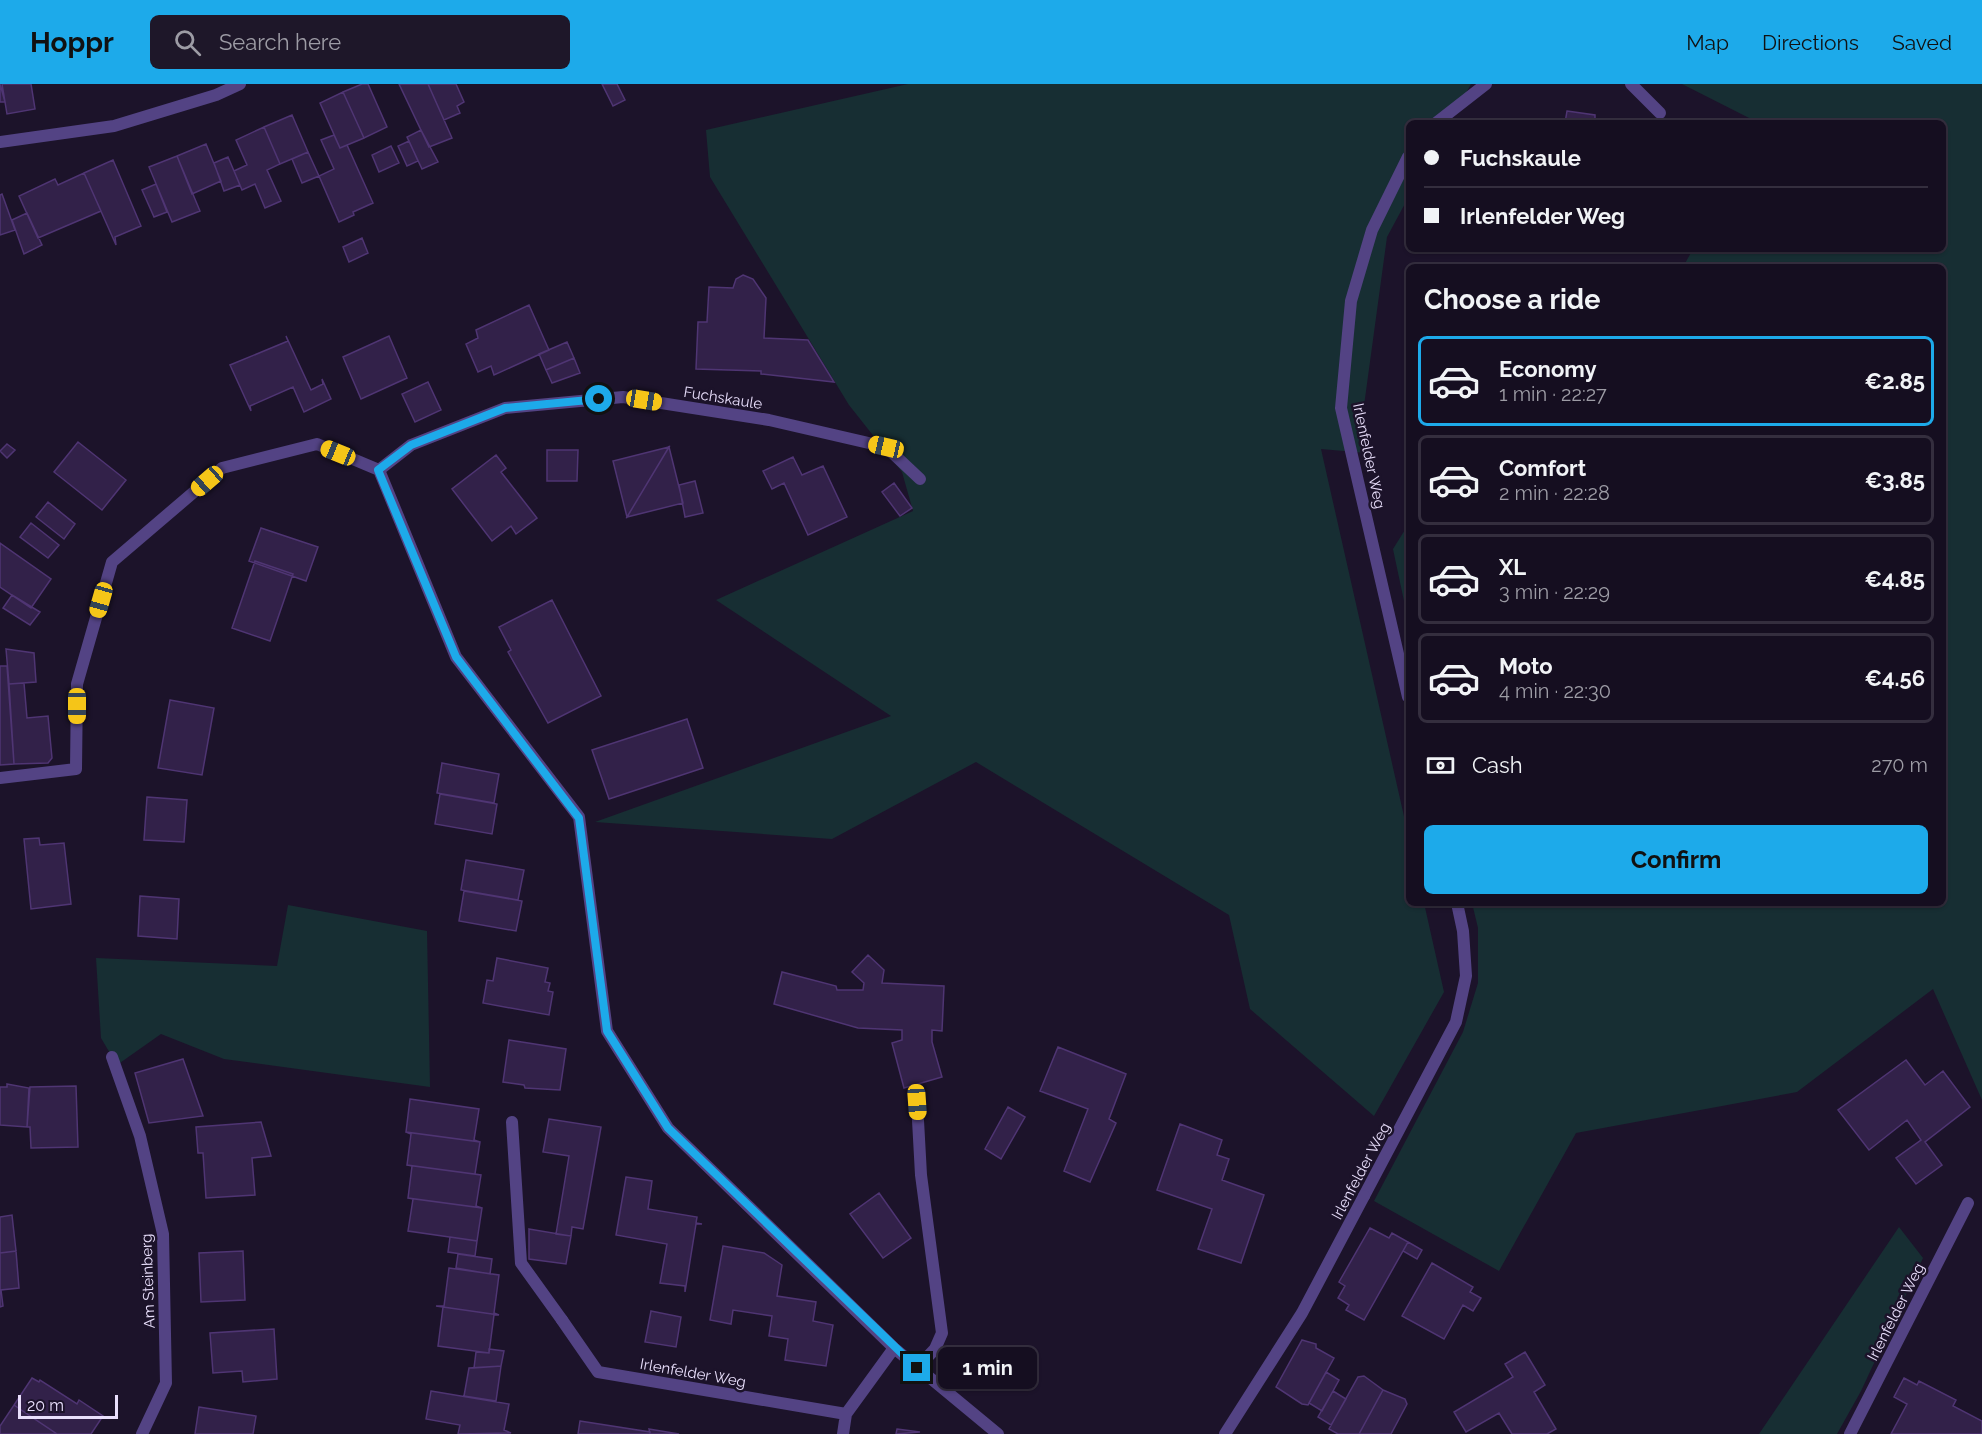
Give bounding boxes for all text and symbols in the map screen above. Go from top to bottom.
search box [150,15,570,69]
text: Hoppr [30,26,114,59]
icon: search [171,26,204,59]
text: Search here [219,29,341,55]
text: Map [1686,30,1729,55]
text: Directions [1762,30,1859,55]
text: Saved [1892,30,1952,55]
text: Fuchskaule [1460,145,1581,171]
text: Irlenfelder Weg [1460,203,1625,229]
text: Choose a ride [1424,284,1600,315]
icon: car [1427,354,1481,408]
text: Economy [1499,356,1597,382]
text: €2.85 [1865,368,1925,394]
text: 1 min · 22:27 [1499,382,1607,406]
street label: Fuchskaule [682,383,764,413]
route start [585,385,612,412]
car [625,388,663,412]
street label: Irlenfelder Weg [1349,402,1389,510]
car [866,434,906,460]
car [318,438,358,468]
icon: car [1427,453,1481,507]
text: Comfort [1499,455,1586,481]
car [188,462,226,500]
text: €3.85 [1865,467,1925,493]
text: 2 min · 22:28 [1499,481,1610,505]
icon: car [1427,552,1481,606]
text: XL [1499,554,1526,580]
text: €4.85 [1864,566,1925,592]
car [87,580,115,620]
text: 3 min · 22:29 [1499,580,1610,604]
icon: car [1427,651,1481,705]
text: Moto [1499,653,1553,679]
text: €4.56 [1864,665,1925,691]
text: 4 min · 22:30 [1499,679,1611,703]
car [68,688,86,724]
icon: cash [1424,749,1457,782]
text: Cash [1472,752,1523,778]
text: 270 m [1871,753,1928,777]
button: Confirm [1424,825,1928,894]
car [907,1083,927,1121]
street label: Irlenfelder Weg [1328,1119,1394,1223]
street label: Am Steinberg [137,1233,159,1329]
street label: Irlenfelder Weg [1864,1260,1928,1364]
callout: 1 min [938,1347,1037,1389]
route end [903,1354,930,1381]
street label: Irlenfelder Weg [639,1355,747,1391]
text: 1 min [962,1356,1013,1380]
scale bar [18,1392,118,1420]
text: 20 m [27,1396,64,1415]

